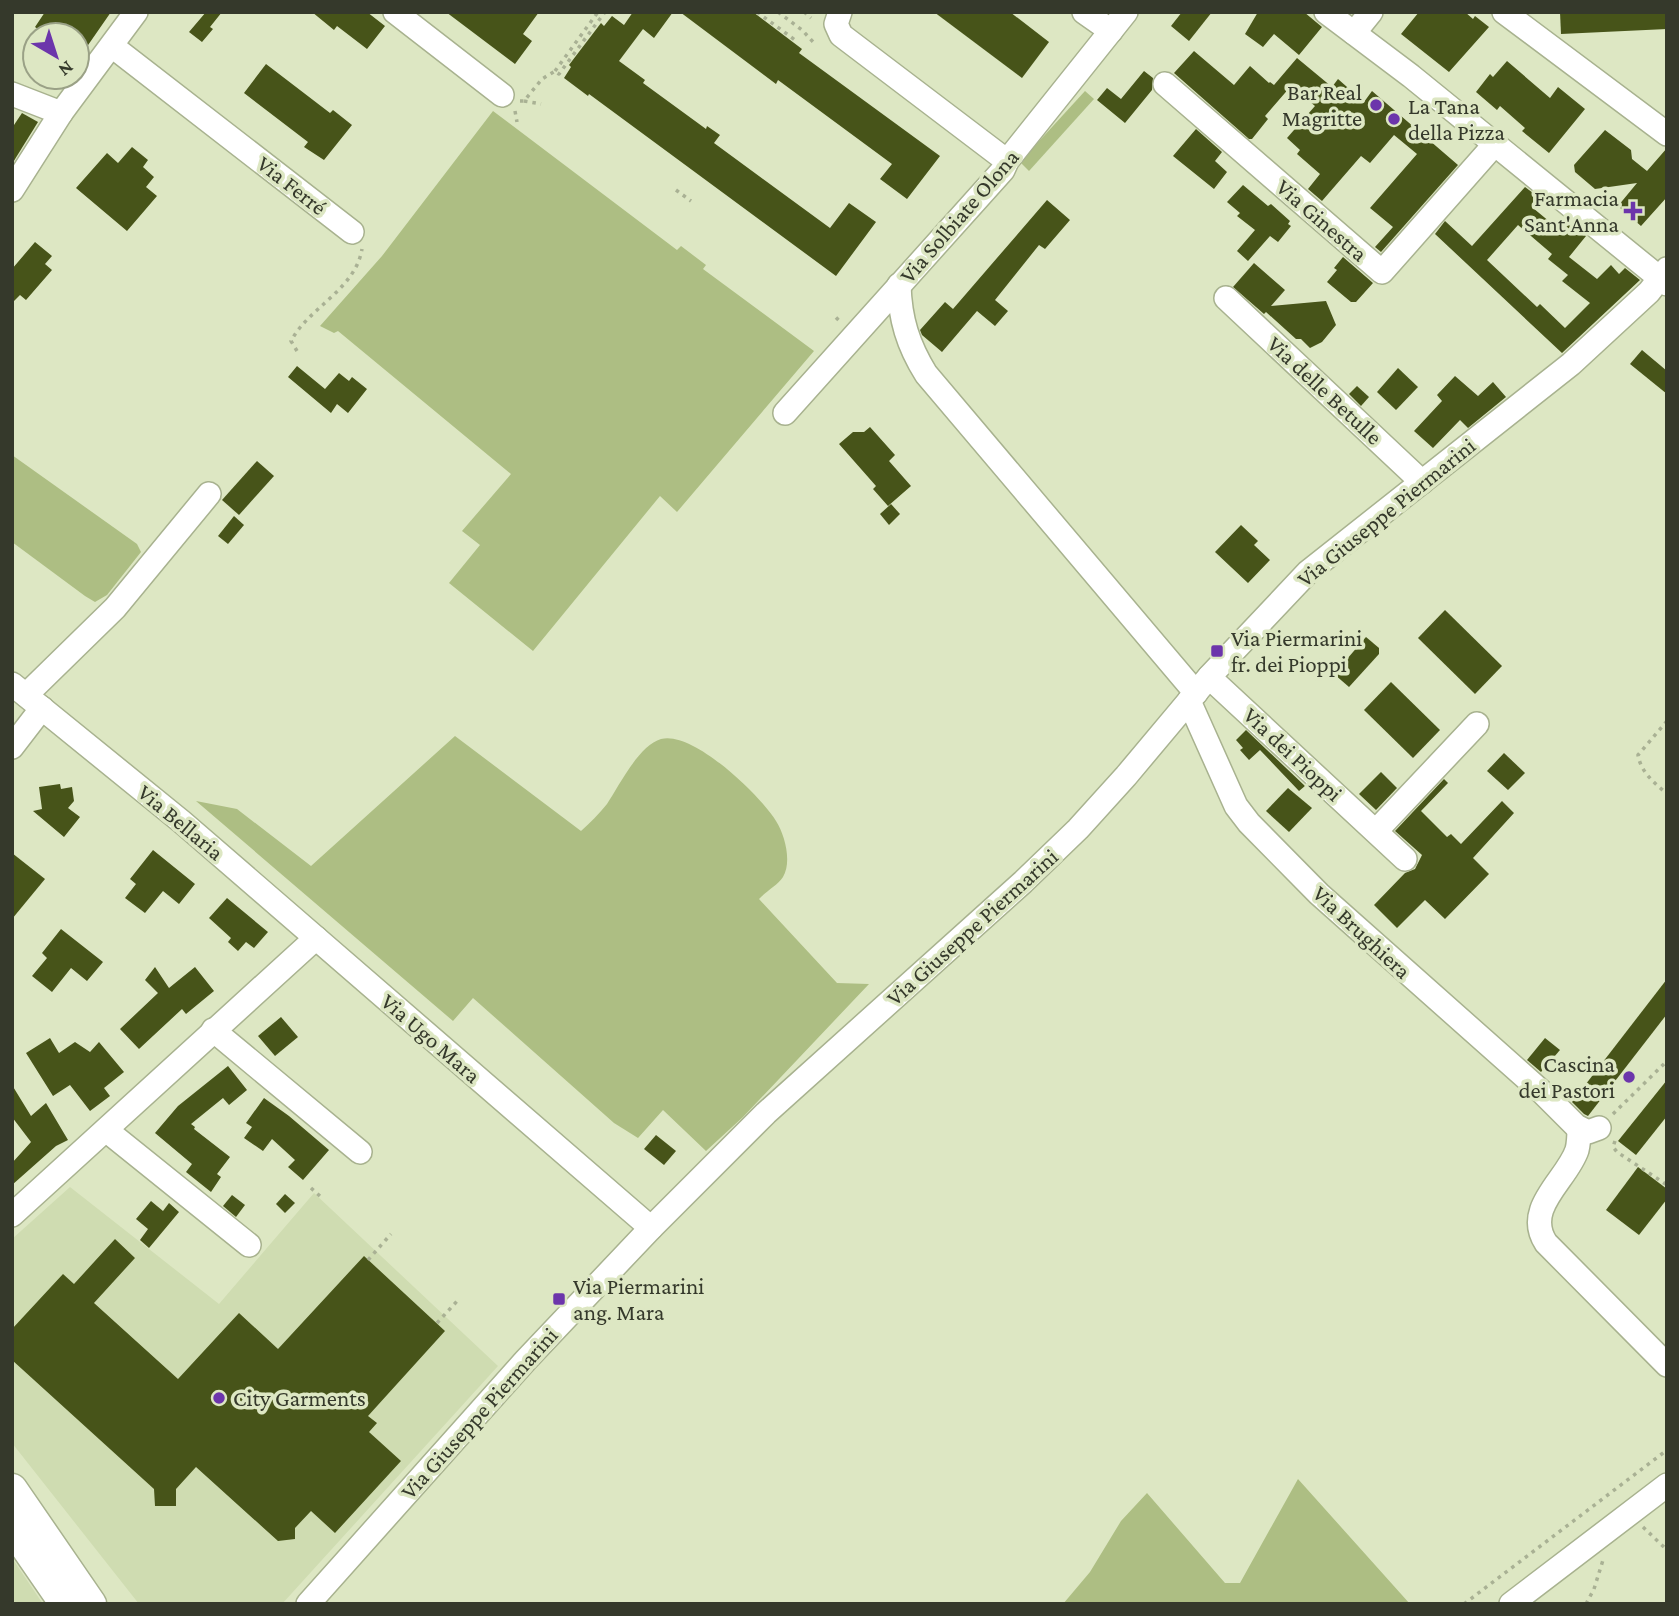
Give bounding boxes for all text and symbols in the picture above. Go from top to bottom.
north arrow [21,21,91,91]
text: N [55,57,78,81]
place label: Bar Real Magritte [1282,79,1362,131]
place label: La Tana della Pizza [1408,93,1505,145]
marker: Bar Real Magritte [1368,97,1384,113]
marker: La Tana della Pizza [1386,111,1402,127]
street label: Via Solbiate Olona [894,144,1024,288]
street label: Via Ferré [252,150,332,220]
street label: Via Ginestra [1271,174,1373,267]
place label: Farmacia Sant'Anna [1524,185,1619,237]
marker: Farmacia Sant'Anna [1625,203,1641,219]
street label: Via delle Betulle [1262,330,1388,450]
street label: Via Giuseppe Piermarini [1292,432,1480,592]
place label: Via Piermarini fr. dei Pioppi [1231,625,1362,677]
marker: Via Piermarini fr. dei Pioppi [1209,643,1225,659]
street label: Via dei Pioppi [1238,702,1348,806]
street label: Via Bellaria [133,779,229,866]
street label: Via Giuseppe Piermarini [881,843,1063,1011]
street label: Via Brughiera [1308,880,1417,984]
street label: Via Ugo Mara [376,988,486,1088]
place label: Cascina dei Pastori [1519,1051,1615,1103]
marker: Cascina dei Pastori [1621,1069,1637,1085]
place label: Via Piermarini ang. Mara [573,1273,704,1325]
marker: Via Piermarini ang. Mara [551,1291,567,1307]
street label: Via Giuseppe Piermarini [395,1322,563,1504]
place label: City Garments [233,1385,366,1411]
marker: City Garments [211,1390,227,1406]

